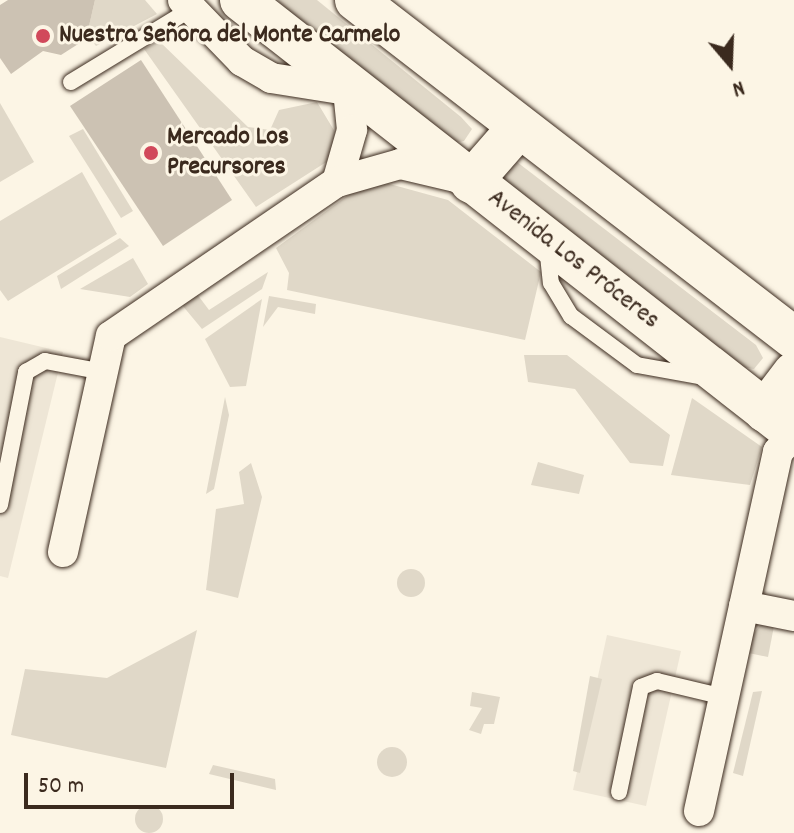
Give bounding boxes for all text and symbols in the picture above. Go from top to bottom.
place label: Nuestra Señora del Monte Carmelo [59,20,400,52]
north arrow [690,24,770,104]
marker: Nuestra Señora del Monte Carmelo [34,27,52,45]
text: N [728,71,748,104]
place label: Mercado Los Precursores [167,122,289,184]
marker: Mercado Los Precursores [142,144,160,162]
street label: Avenida Los Próceres [481,183,665,337]
scale bar [28,757,238,807]
text: 50 m [38,770,84,804]

